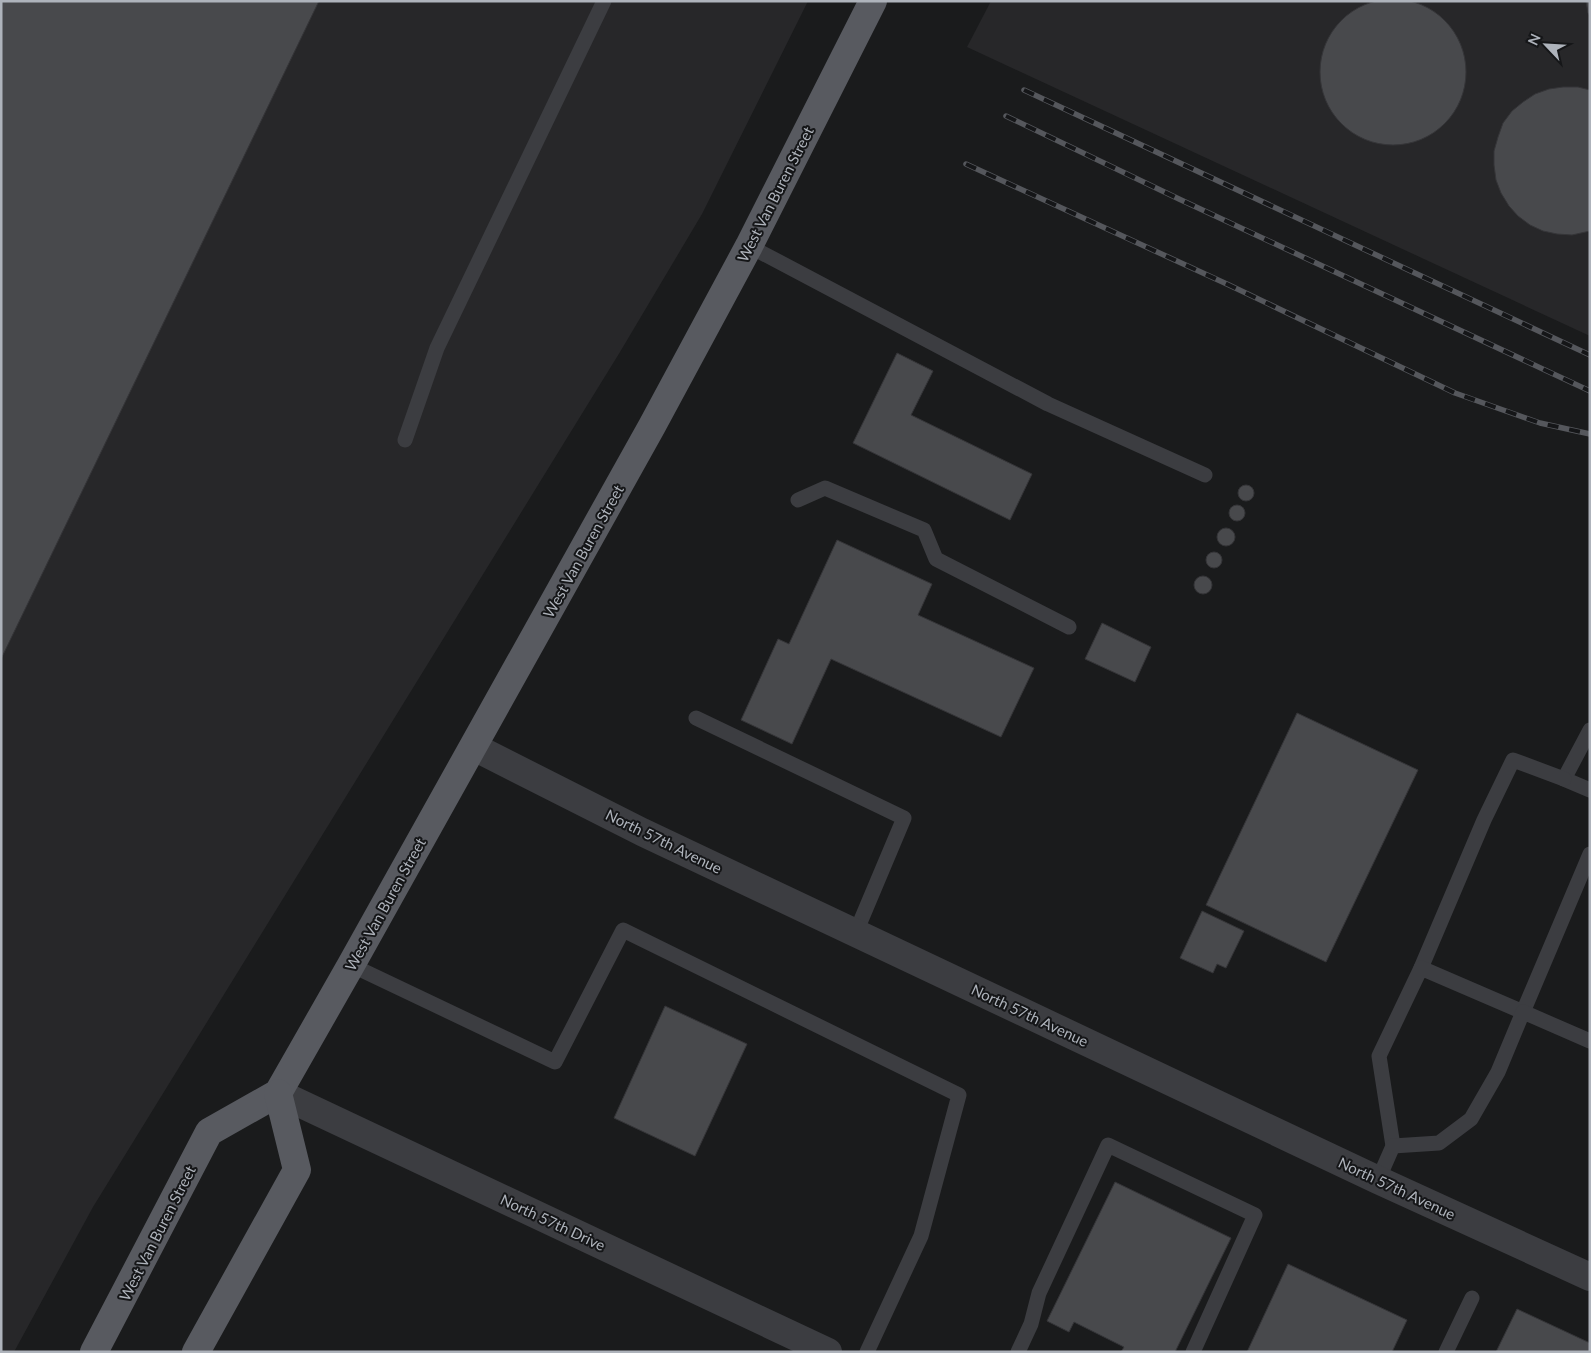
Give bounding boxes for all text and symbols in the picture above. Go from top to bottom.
north arrow [1521,20,1571,70]
text: N [1524,31,1544,48]
street label: West Van Buren Street [733,123,817,265]
street label: West Van Buren Street [539,481,627,621]
street label: North 57th Avenue [603,805,725,877]
street label: West Van Buren Street [341,834,429,974]
street label: North 57th Avenue [969,980,1091,1050]
street label: North 57th Avenue [1336,1153,1458,1223]
street label: West Van Buren Street [115,1162,199,1304]
street label: North 57th Drive [498,1190,608,1254]

